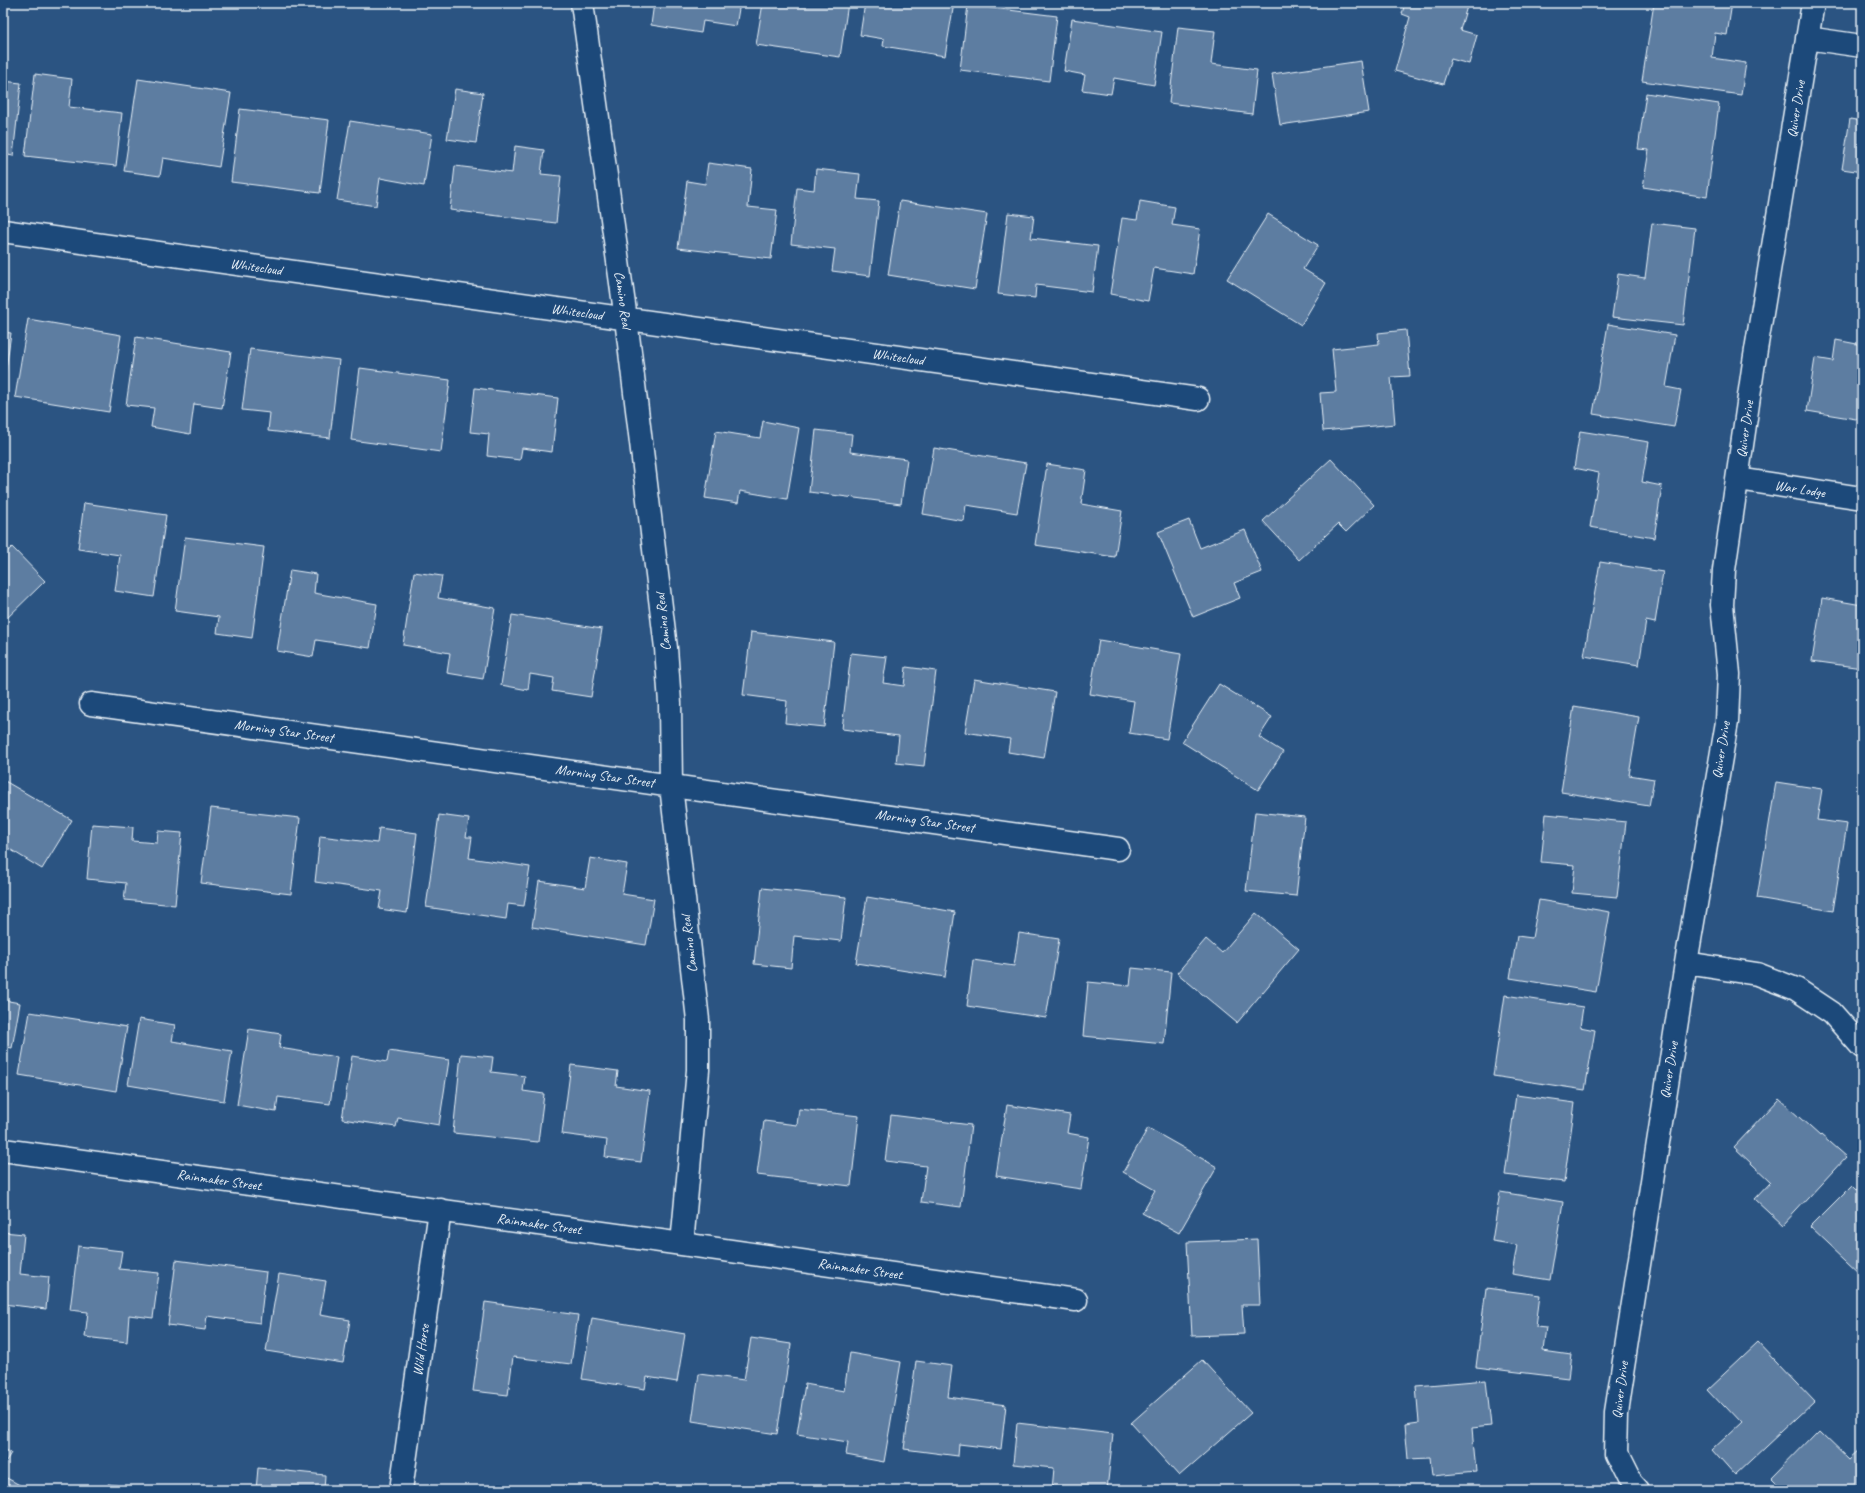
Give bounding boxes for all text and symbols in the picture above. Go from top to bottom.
street label: Quiver Drive [1783,78,1809,139]
street label: Whitecloud [229,255,285,279]
street label: Camino Real [611,270,636,332]
street label: Whitecloud [550,300,606,324]
street label: Whitecloud [871,345,927,369]
street label: Quiver Drive [1733,398,1758,459]
street label: War Lodge [1774,477,1828,502]
street label: Camino Real [651,590,674,652]
street label: Morning Star Street [234,716,337,747]
street label: Quiver Drive [1708,719,1734,780]
street label: Morning Star Street [555,761,658,792]
street label: Morning Star Street [875,806,978,837]
street label: Camino Real [677,912,701,974]
street label: Quiver Drive [1656,1039,1682,1100]
street label: Rainmaker Street [176,1166,264,1195]
street label: Rainmaker Street [496,1210,584,1239]
street label: Rainmaker Street [817,1255,905,1284]
street label: Wild Horse [409,1322,433,1377]
street label: Quiver Drive [1608,1359,1632,1420]

